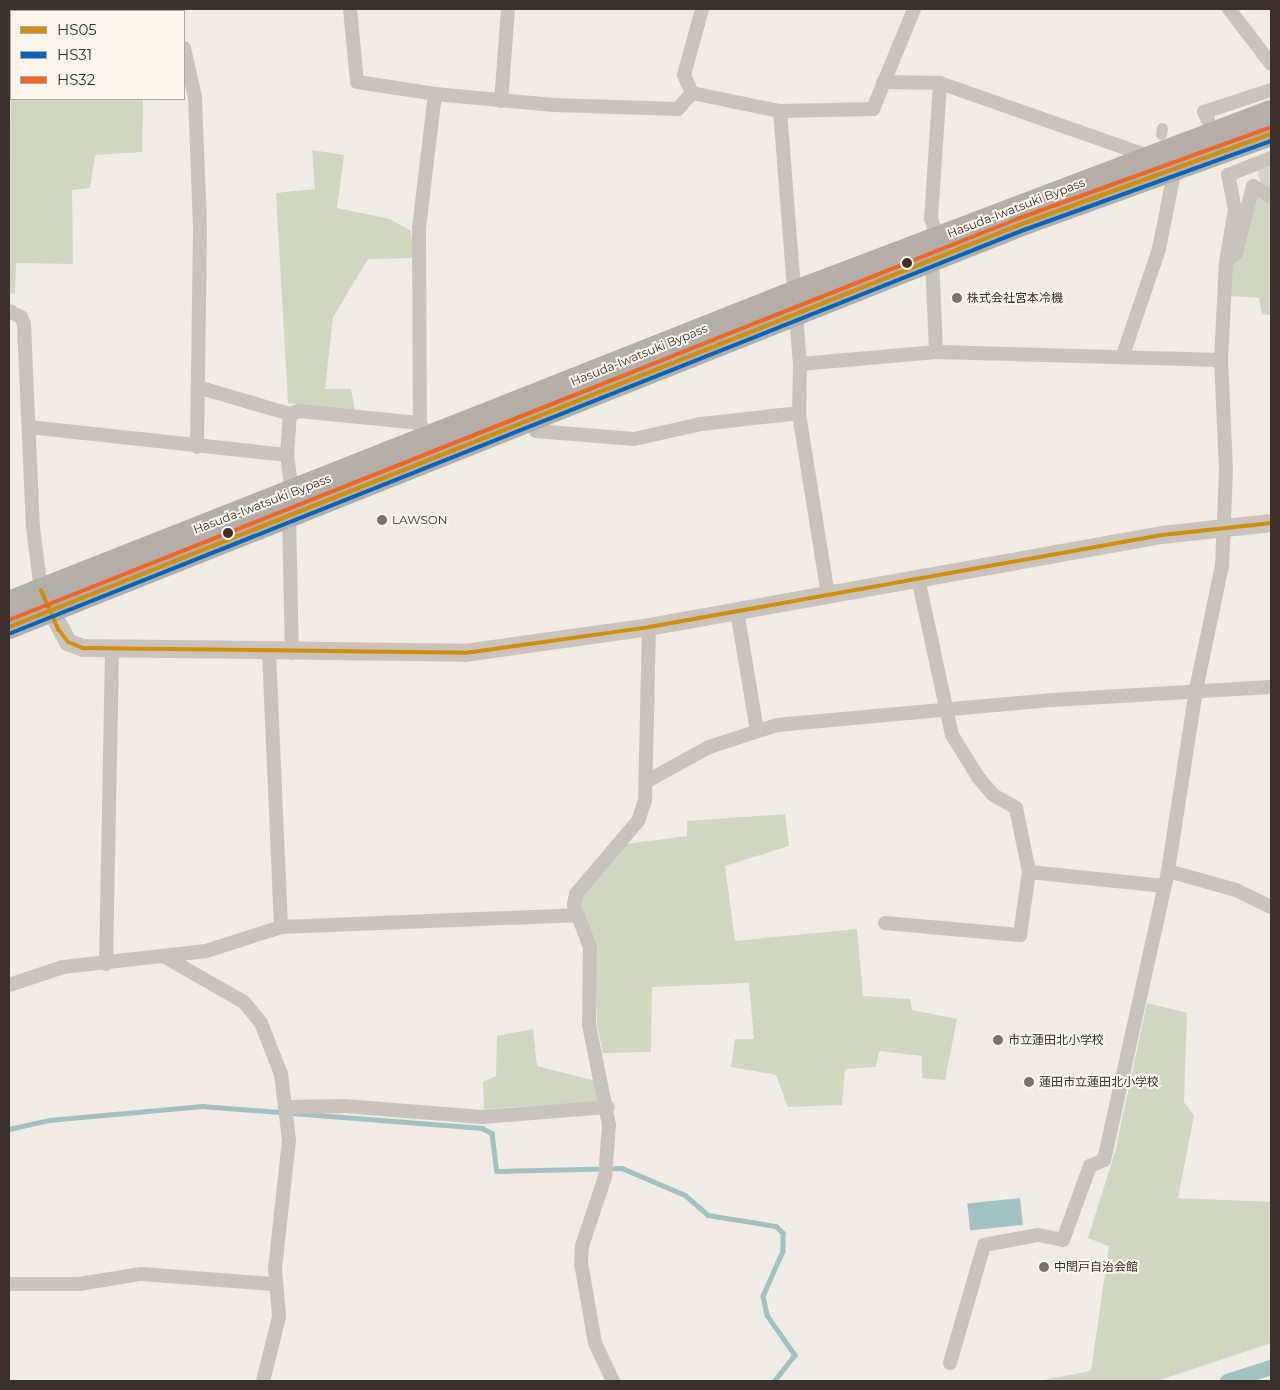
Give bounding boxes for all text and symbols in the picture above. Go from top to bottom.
legend [10,10,185,100]
text: HS05 [57,20,97,39]
text: HS31 [57,45,92,64]
text: HS32 [57,70,95,89]
street label: Hasuda-Iwatsuki Bypass [945,175,1087,241]
unlabelled marker [902,258,912,268]
place label: 株式会社宮本冷機 [967,291,1063,305]
marker: 株式会社宮本冷機 [951,292,963,304]
street label: Hasuda-Iwatsuki Bypass [568,321,710,389]
street label: Hasuda-Iwatsuki Bypass [191,471,333,537]
place label: LAWSON [392,513,448,527]
marker: LAWSON [376,514,388,526]
unlabelled marker [223,528,233,538]
place label: 市立蓮田北小学校 [1008,1033,1104,1047]
marker: 市立蓮田北小学校 [992,1034,1004,1046]
place label: 蓮田市立蓮田北小学校 [1039,1075,1159,1089]
marker: 蓮田市立蓮田北小学校 [1023,1076,1035,1088]
place label: 中閏戸自治会館 [1054,1260,1138,1274]
marker: 中閏戸自治会館 [1038,1261,1050,1273]

